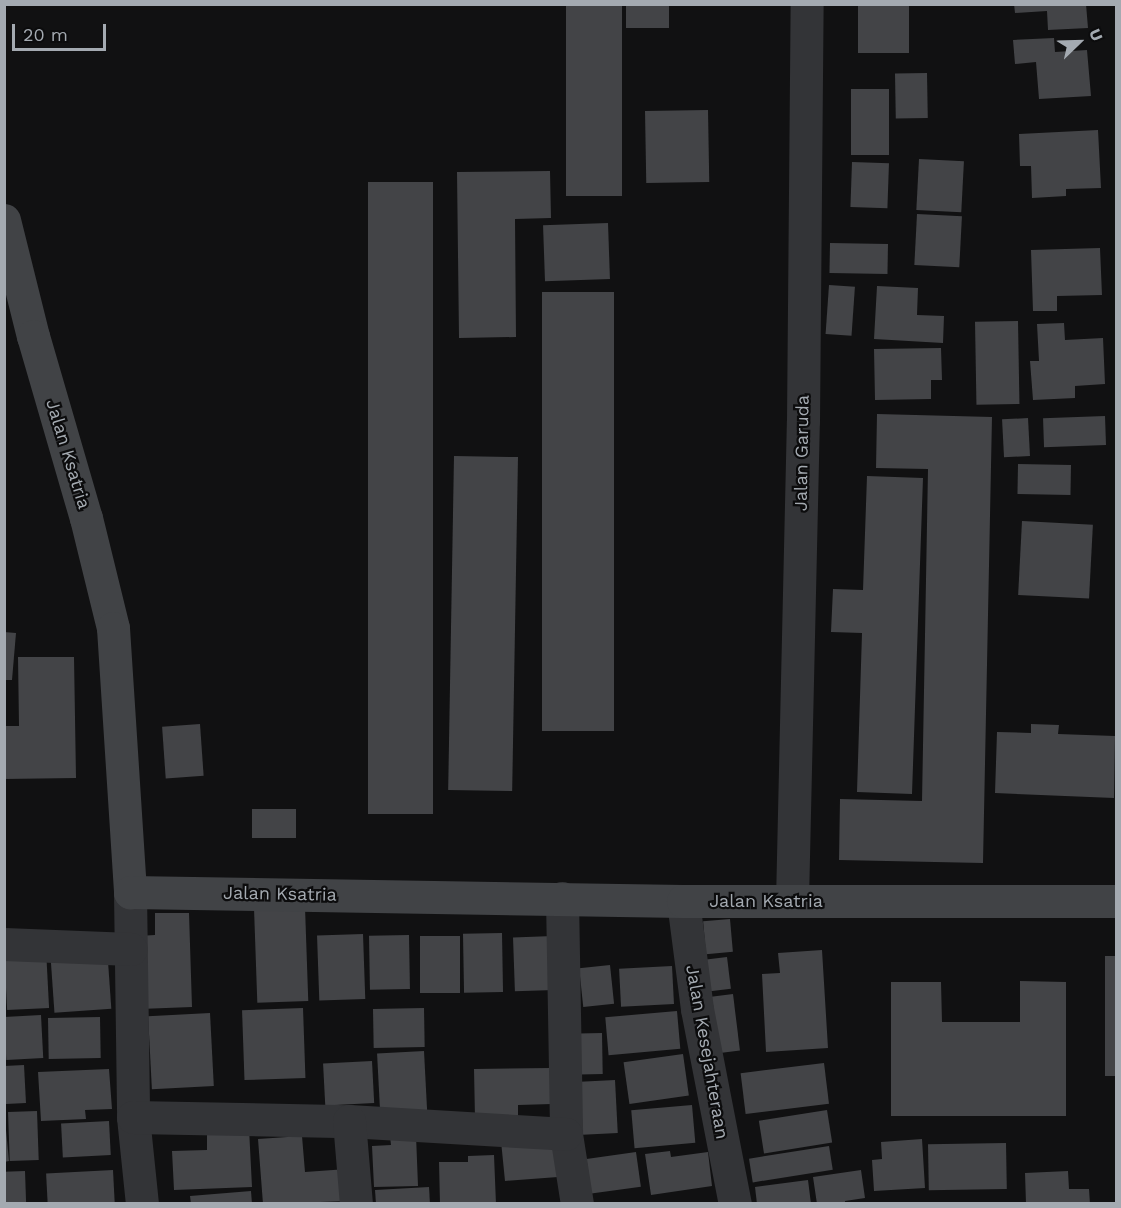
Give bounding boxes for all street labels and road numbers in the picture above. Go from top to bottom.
street label: Jalan Garuda [790,395,814,511]
street label: Jalan Ksatria [41,396,95,512]
street label: Jalan Ksatria [223,882,337,906]
street label: Jalan Ksatria [709,890,823,912]
street label: Jalan Kesejahteraan [681,963,733,1141]

